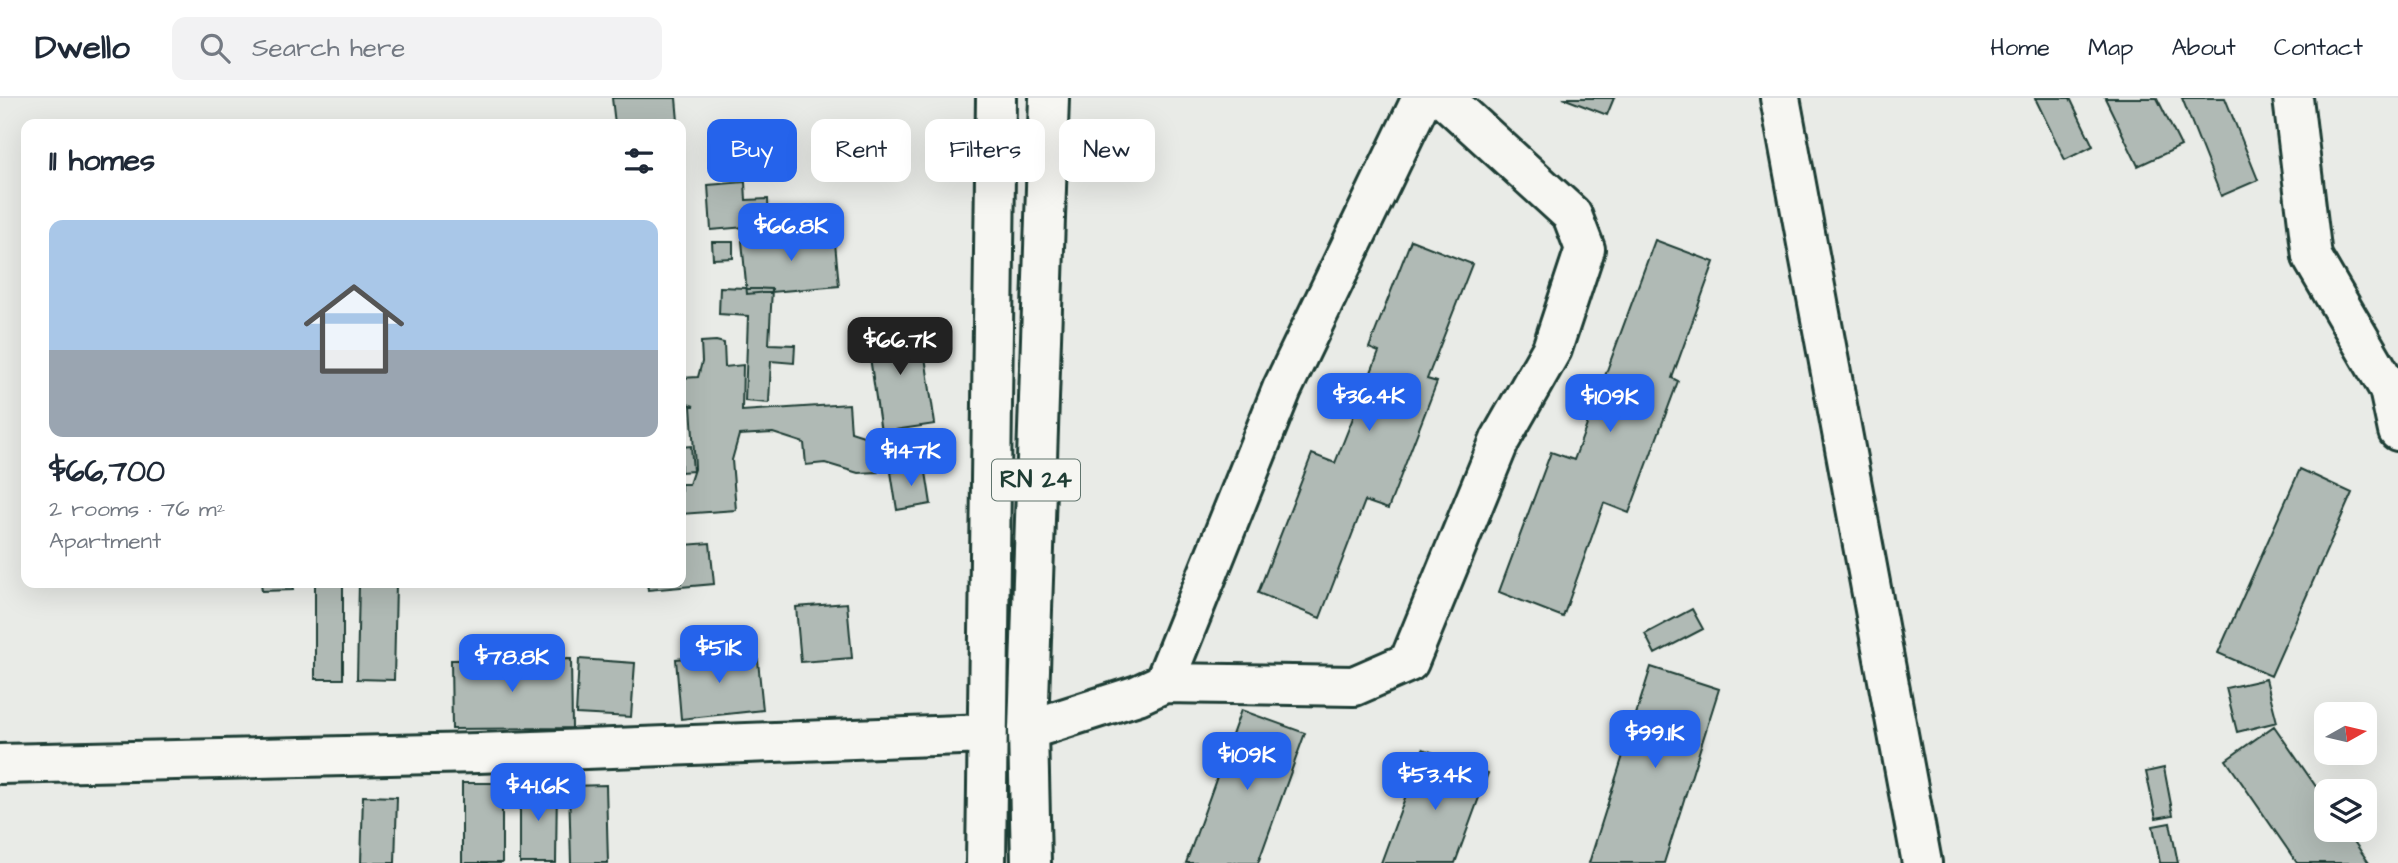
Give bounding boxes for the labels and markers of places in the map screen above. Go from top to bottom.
pin: $66.8K [734,204,848,263]
pin: $66.7K [843,317,957,377]
pin: $36.4K [1312,374,1426,433]
pin: $109K [1561,374,1659,434]
pin: $147K [862,428,960,488]
pin: $51K [678,626,760,685]
pin: $78.8K [455,634,569,694]
pin: $99.1K [1598,710,1712,770]
pin: $109K [1198,732,1296,792]
pin: $53.4K [1378,752,1492,812]
pin: $41.6K [481,764,595,823]

